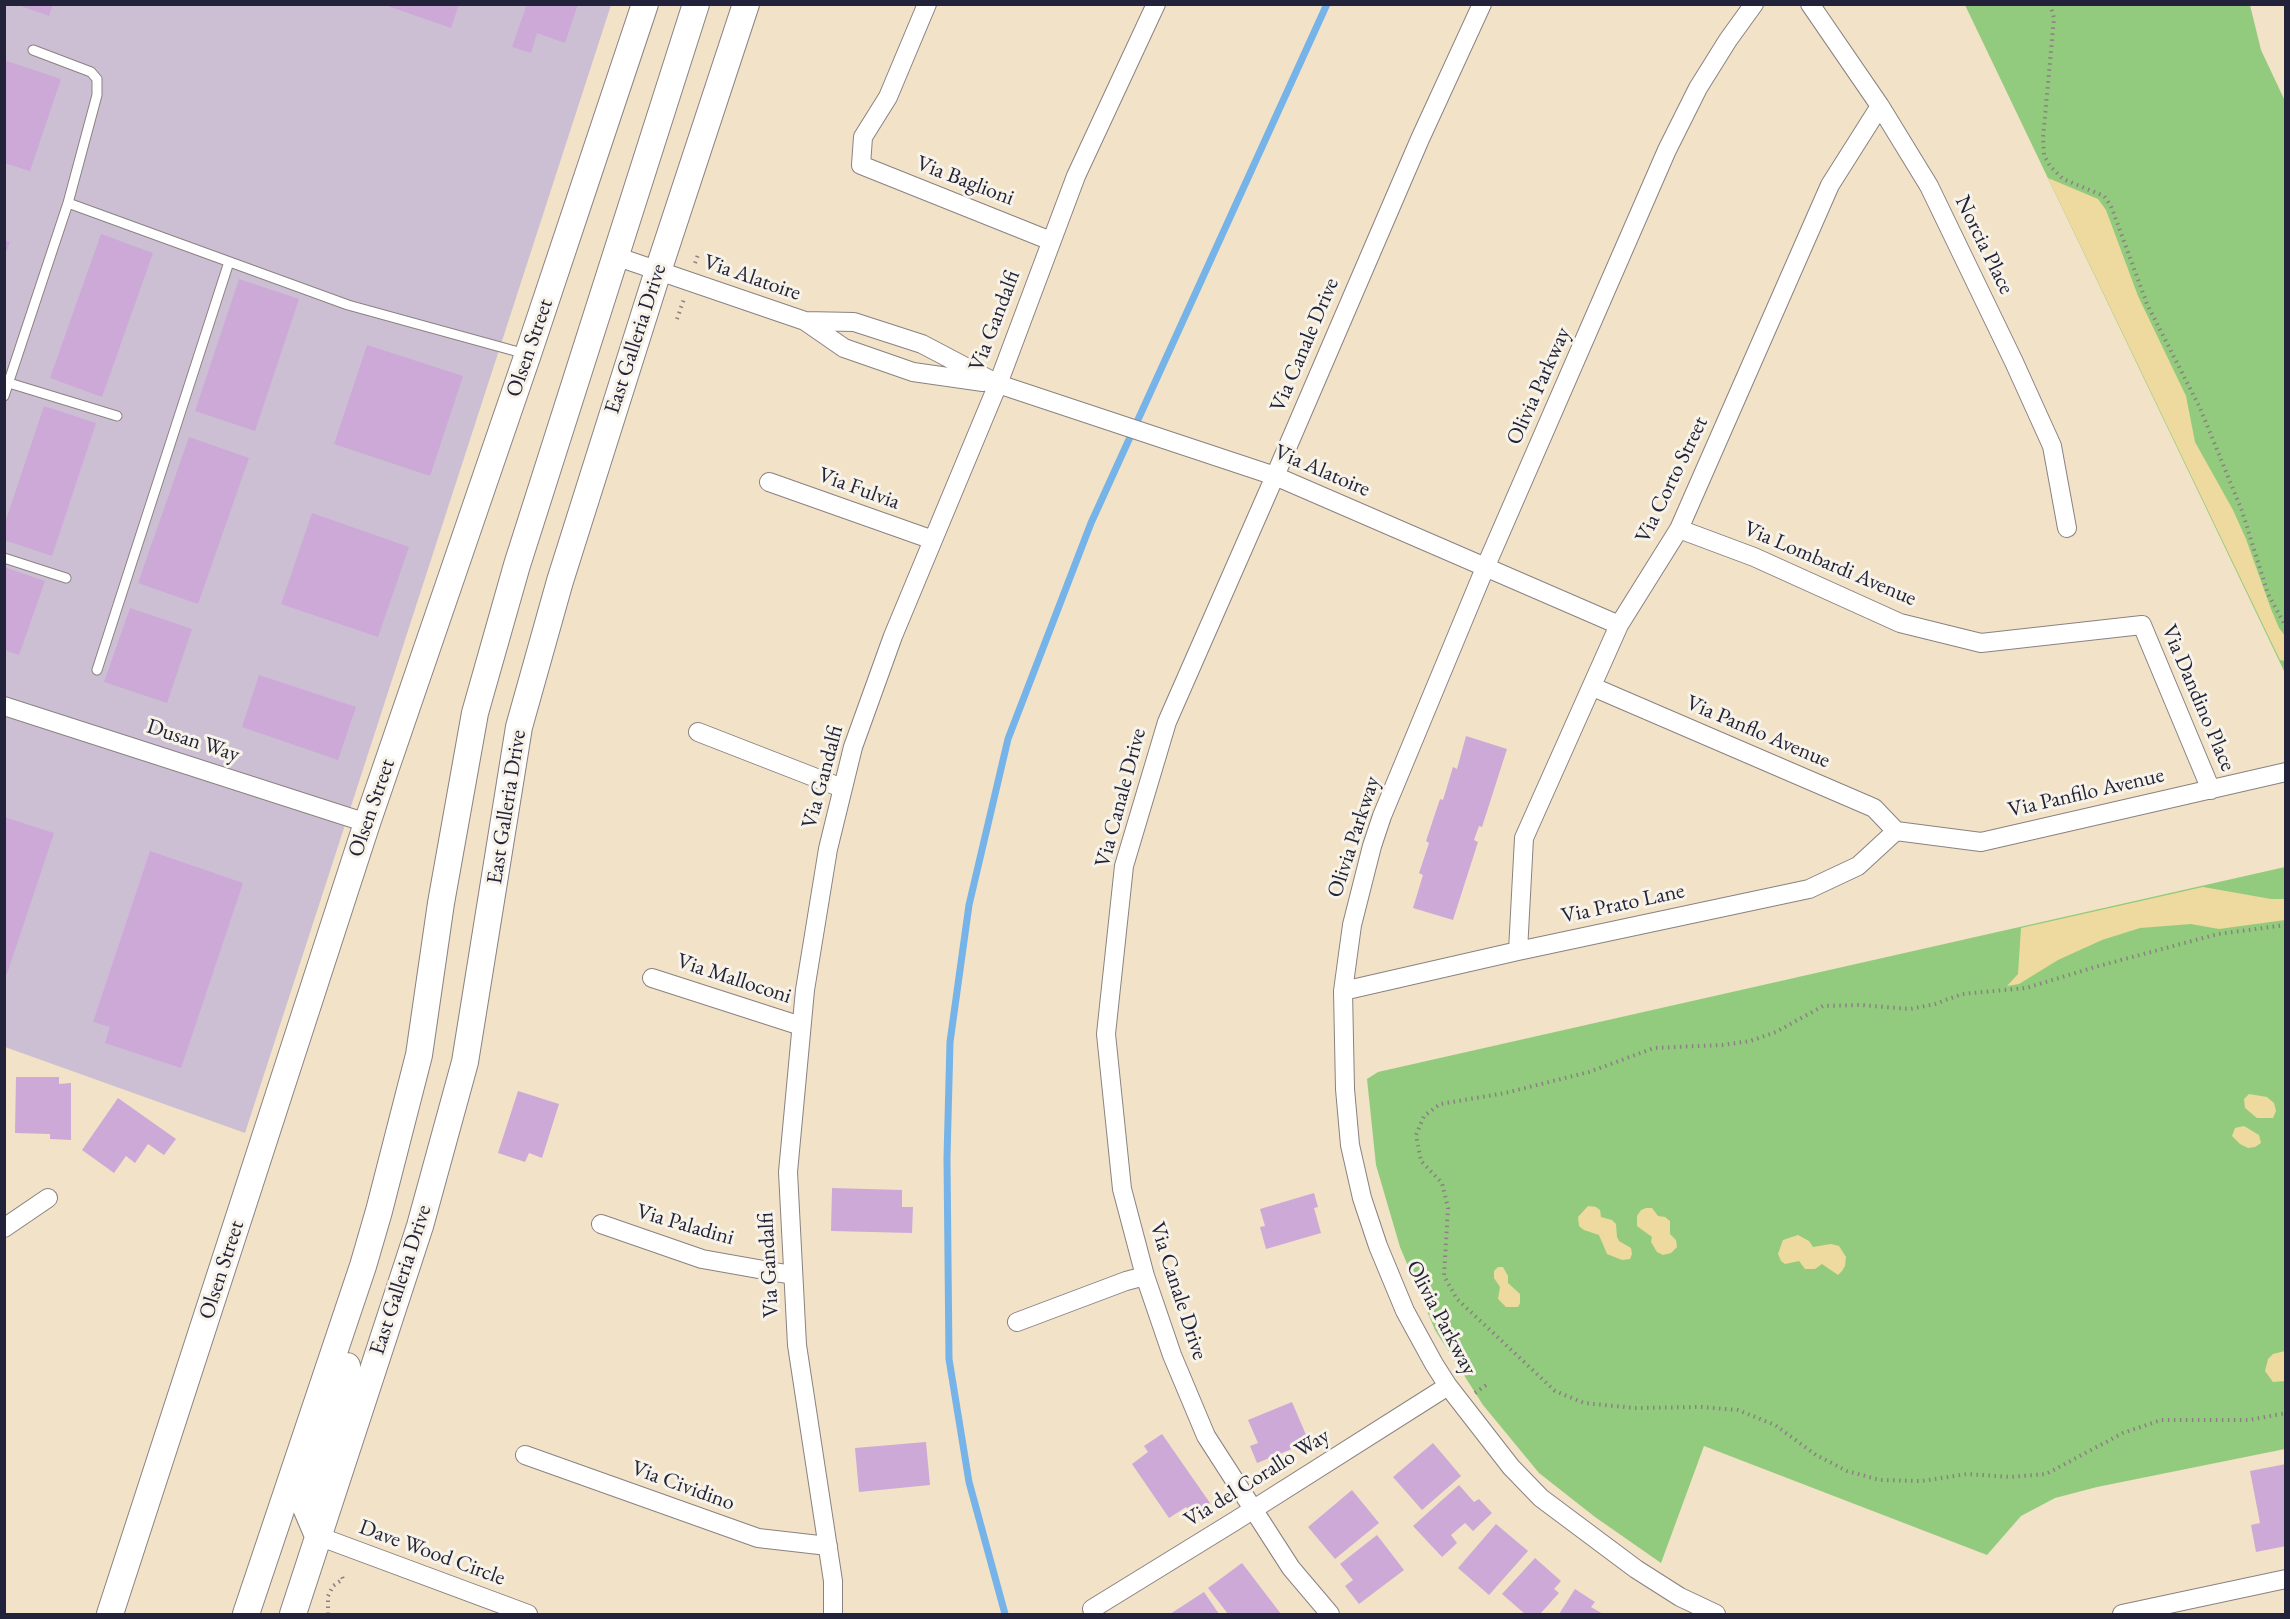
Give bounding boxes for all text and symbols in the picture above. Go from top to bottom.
street label: Via Baglioni [912,150,1018,212]
street label: Norcia Place [1949,191,2019,299]
street label: Via Alatoire [700,249,804,307]
street label: East Galleria Drive [599,261,673,417]
street label: Via Gandalfi [964,267,1026,375]
street label: Via Canale Drive [1265,274,1345,416]
street label: Olsen Street [501,295,559,401]
street label: Olivia Parkway [1501,323,1577,449]
street label: Via Corto Street [1630,413,1714,547]
street label: Via Alatoire [1270,439,1374,503]
street label: Via Fulvia [815,462,903,516]
street label: Via Lombardi Avenue [1740,516,1920,612]
street label: Via Dandino Place [2155,621,2241,775]
street label: Via Panflo Avenue [1682,690,1834,774]
street label: Dusan Way [143,714,243,768]
street label: Via Gandalfi [797,722,849,832]
street label: Via Canale Drive [1090,726,1152,870]
street label: East Galleria Drive [482,728,532,886]
street label: Olsen Street [343,755,401,861]
street label: Via Panfilo Avenue [2005,762,2167,824]
street label: Olivia Parkway [1322,773,1386,901]
street label: Via Prato Lane [1559,878,1687,930]
street label: Via Malloconi [673,948,795,1010]
street label: Via Paladini [633,1198,737,1252]
street label: East Galleria Drive [364,1202,438,1358]
street label: Via Gandalfi [753,1211,785,1319]
street label: Olsen Street [194,1217,250,1323]
street label: Via Canale Drive [1143,1219,1213,1363]
street label: Olivia Parkway [1400,1256,1482,1380]
street label: Via del Corallo Way [1179,1423,1335,1533]
street label: Via Cividino [628,1455,738,1517]
street label: Dave Wood Circle [355,1514,509,1592]

